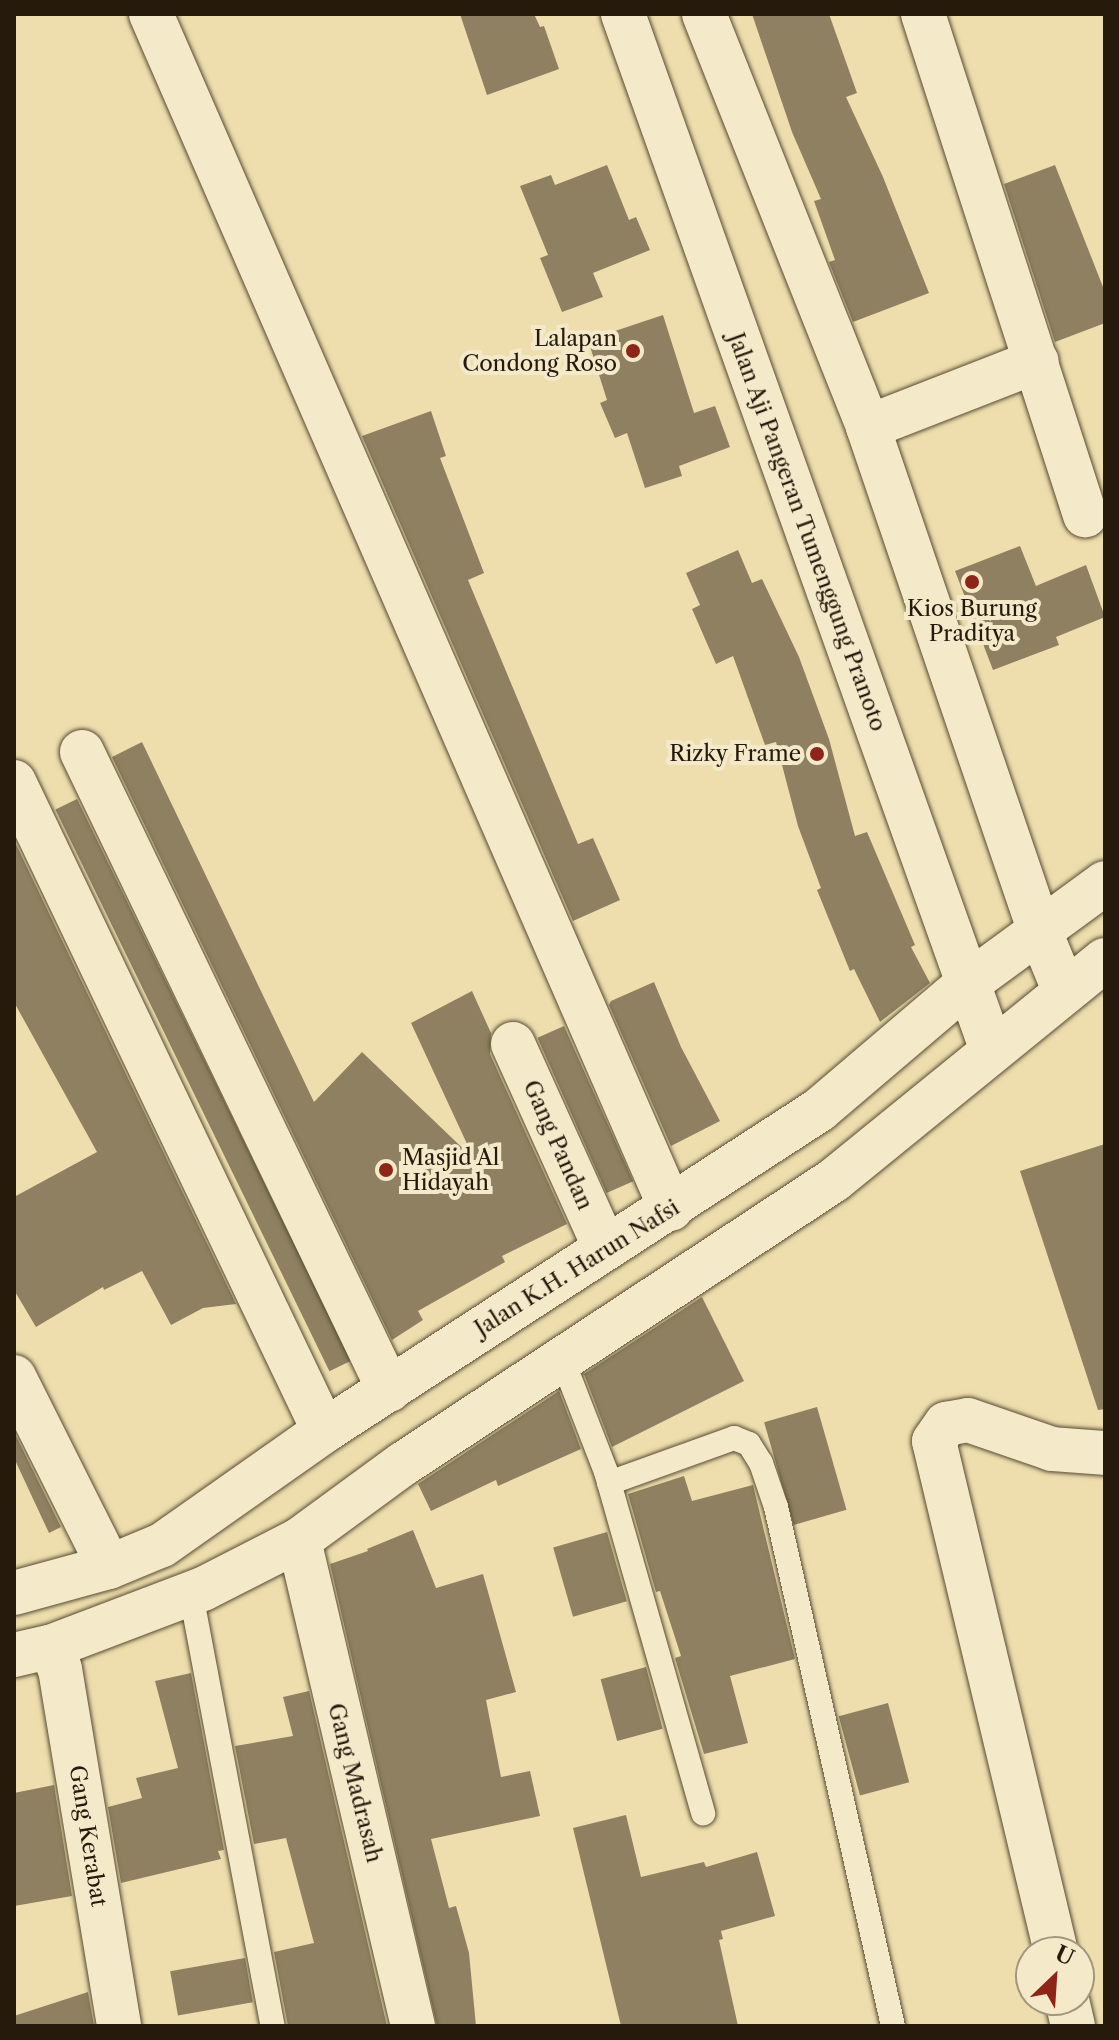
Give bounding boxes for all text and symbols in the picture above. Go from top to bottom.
place label: Lalapan Condong Roso [462,325,617,376]
street label: Jalan Aji Pangeran Tumenggung Pranoto [722,329,892,735]
marker: Lalapan Condong Roso [624,342,642,360]
marker: Kios Burung Praditya [963,573,981,591]
place label: Kios Burung Praditya [907,595,1037,646]
place label: Rizky Frame [669,741,801,767]
marker: Rizky Frame [808,745,826,763]
street label: Gang Pandan [518,1076,598,1214]
place label: Masjid Al Hidayah [402,1144,500,1196]
marker: Masjid Al Hidayah [377,1161,395,1179]
street label: Jalan K.H. Harun Nafsi [470,1194,684,1342]
street label: Gang Madrasah [322,1701,388,1865]
street label: Gang Kerabat [64,1763,112,1909]
north arrow [1015,1936,1095,2016]
text: U [1051,1940,1078,1972]

